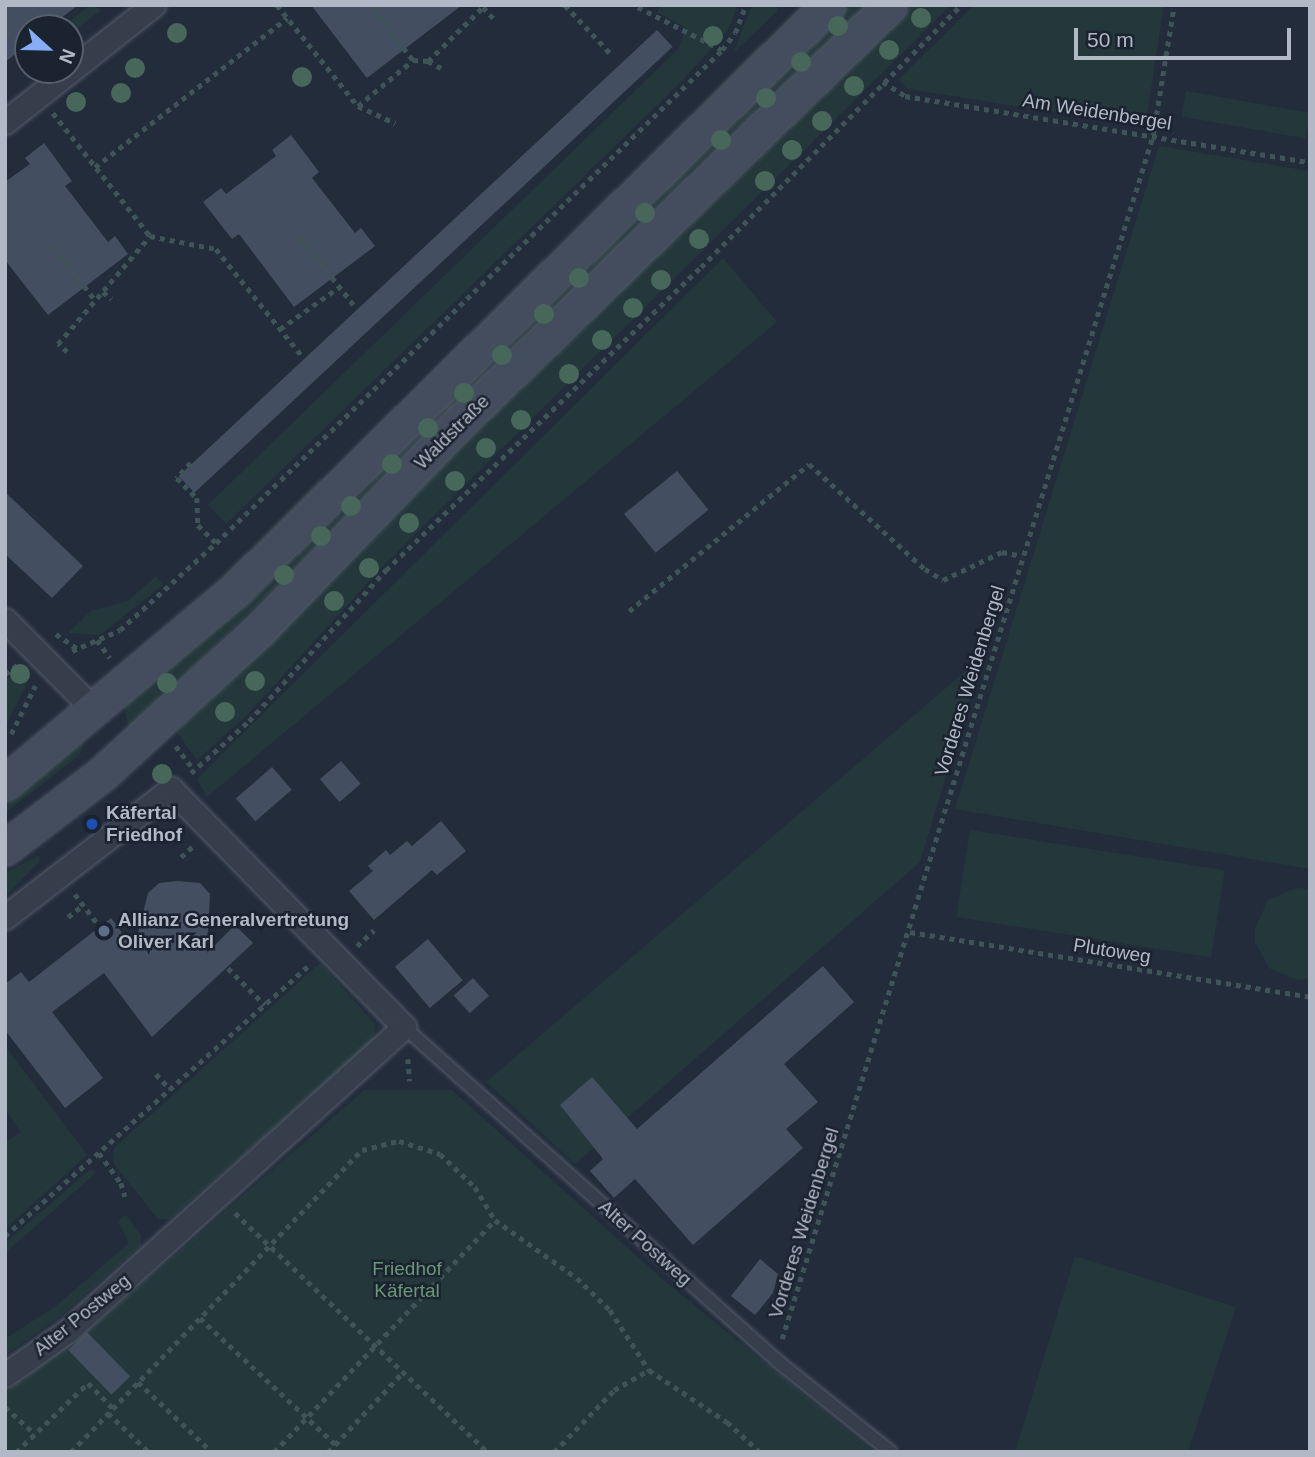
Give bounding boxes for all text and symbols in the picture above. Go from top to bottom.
north arrow [14,14,84,84]
scale bar [1077,14,1294,58]
text: 50 m [1087,28,1134,51]
text: N [55,46,79,67]
street label: Am Weidenbergel [1021,89,1173,135]
street label: Waldstraße [410,390,494,474]
street label: Vorderes Weidenbergel [930,583,1010,779]
place label: Käfertal Friedhof [106,802,182,846]
marker: Käfertal Friedhof [84,816,100,832]
place label: Allianz Generalvertretung Oliver Karl [118,909,349,953]
marker: Allianz Generalvertretung Oliver Karl [96,923,112,939]
street label: Plutoweg [1072,934,1152,968]
street label: Vorderes Weidenbergel [764,1125,844,1321]
street label: Alter Postweg [594,1195,696,1291]
park label: Friedhof Käfertal [372,1258,442,1302]
street label: Alter Postweg [29,1269,135,1361]

